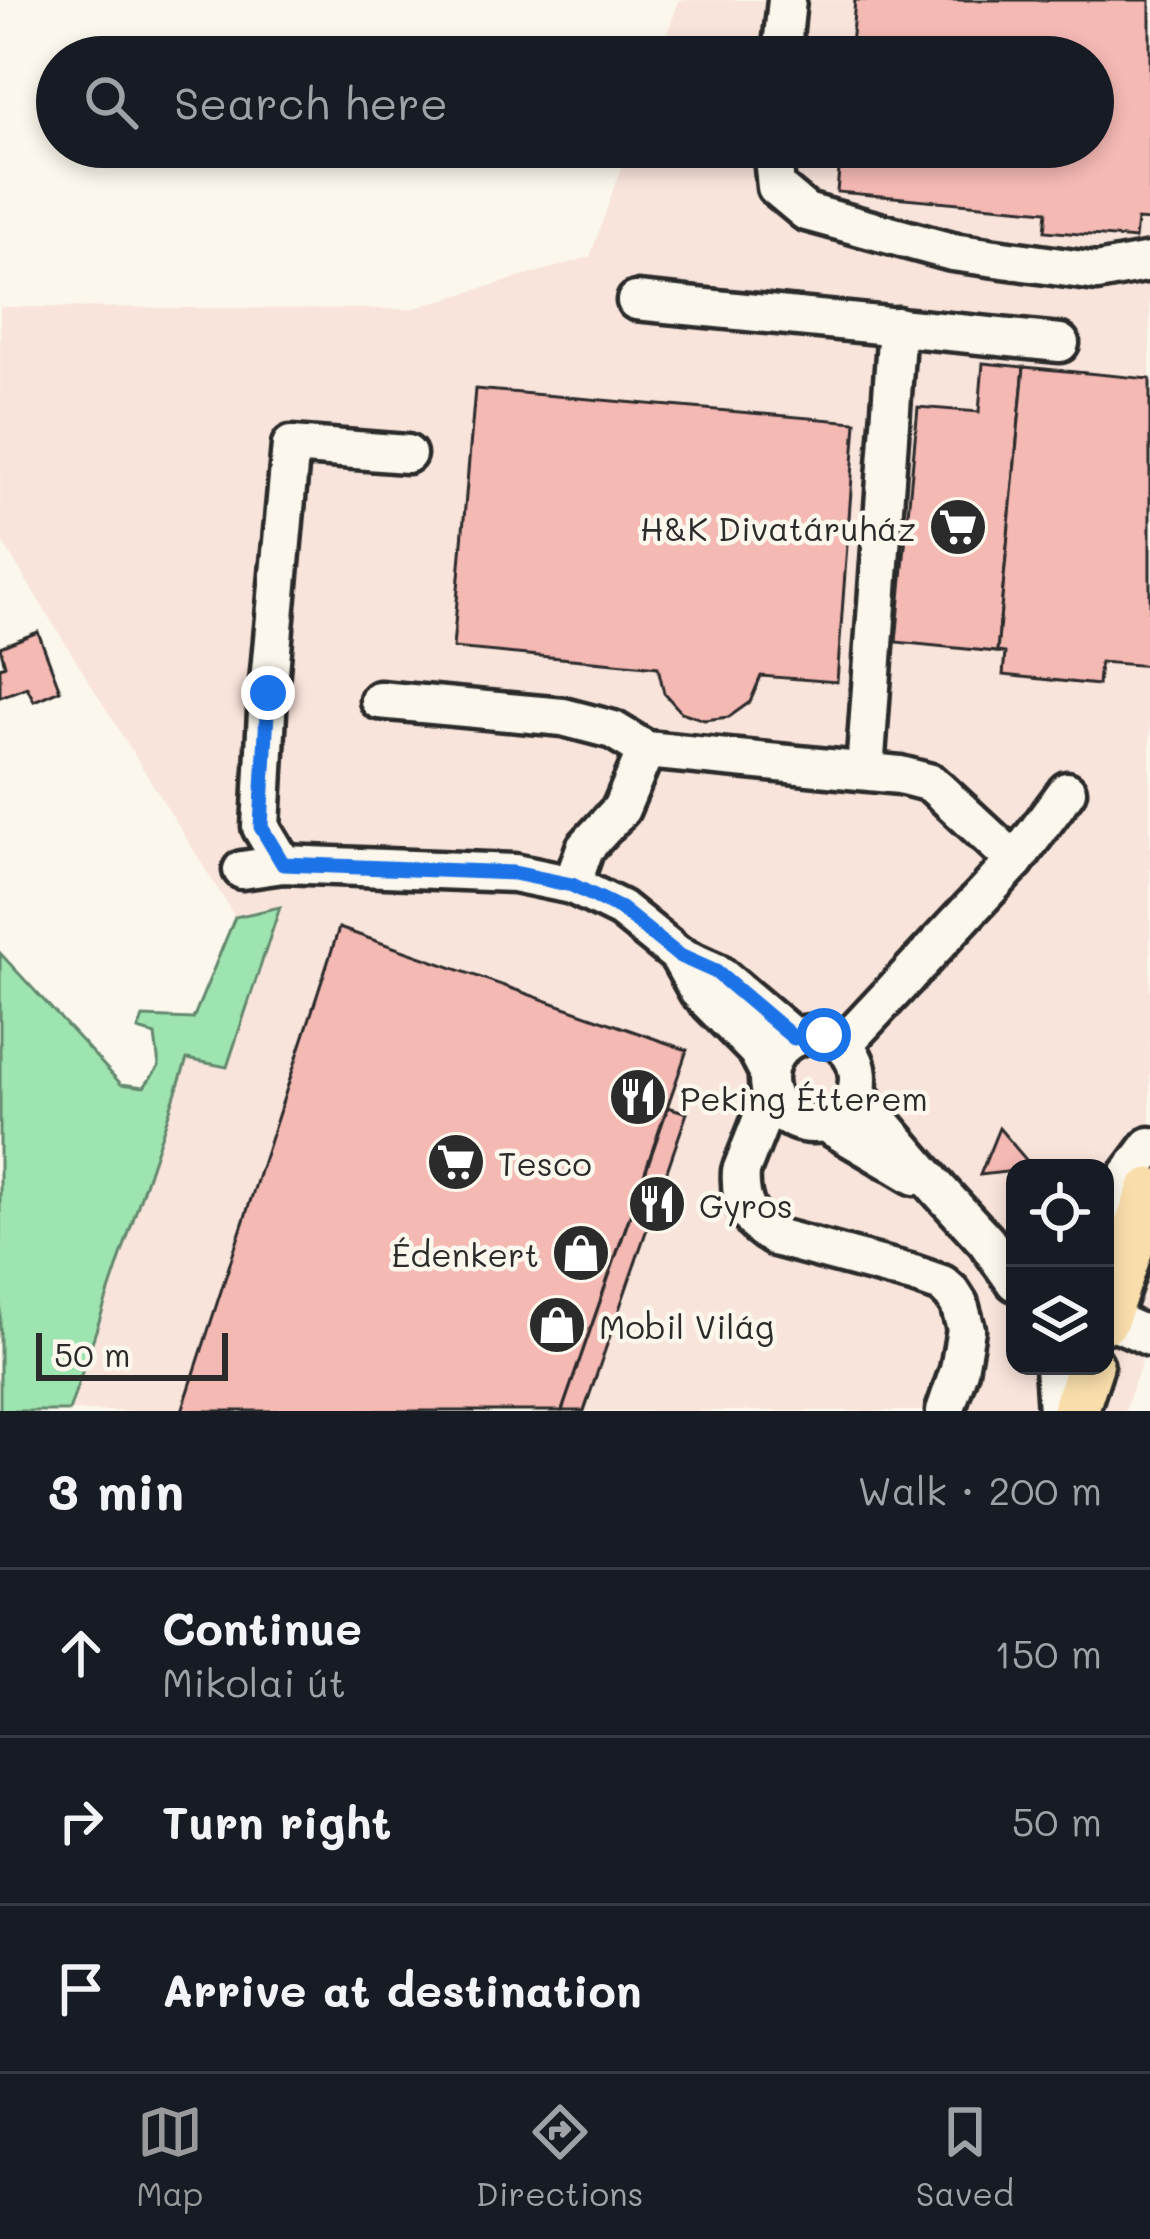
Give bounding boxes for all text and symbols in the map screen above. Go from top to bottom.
search box [36,36,1114,168]
icon: search [78,69,144,135]
text: Search here [174,73,448,131]
supermarket icon: H&K Divatáruház [927,496,989,558]
place label: H&K Divatáruház [640,506,916,549]
route end [241,666,295,720]
route start [797,1008,851,1062]
restaurant icon: Peking Étterem [607,1066,669,1128]
place label: Peking Étterem [680,1076,928,1119]
supermarket icon: Tesco [425,1131,487,1193]
place label: Tesco [498,1141,592,1184]
map controls [1006,1159,1114,1375]
button: locate [1006,1159,1114,1267]
restaurant icon: Gyros [626,1173,688,1235]
place label: Gyros [699,1183,793,1227]
shop icon: Édenkert [550,1222,612,1284]
place label: Édenkert [391,1232,539,1275]
button: layers [1006,1267,1114,1375]
shop icon: Mobil Világ [526,1294,588,1356]
place label: Mobil Világ [599,1304,774,1347]
scale bar [36,1327,228,1380]
text: 50 m [54,1332,130,1375]
text: 3 min [48,1456,184,1523]
text: Walk · 200 m [858,1464,1102,1515]
text: Continue [162,1598,362,1656]
icon: ahead [48,1620,114,1686]
text: 150 m [994,1627,1102,1678]
text: Mikolai út [162,1656,346,1707]
icon: right [48,1788,114,1854]
text: Turn right [162,1792,391,1850]
text: 50 m [1012,1795,1102,1846]
icon: arrive [48,1956,114,2022]
text: Arrive at destination [162,1960,642,2018]
tab: Map [136,2099,203,2214]
tab: Directions [476,2099,643,2214]
tab: Saved [916,2099,1014,2214]

